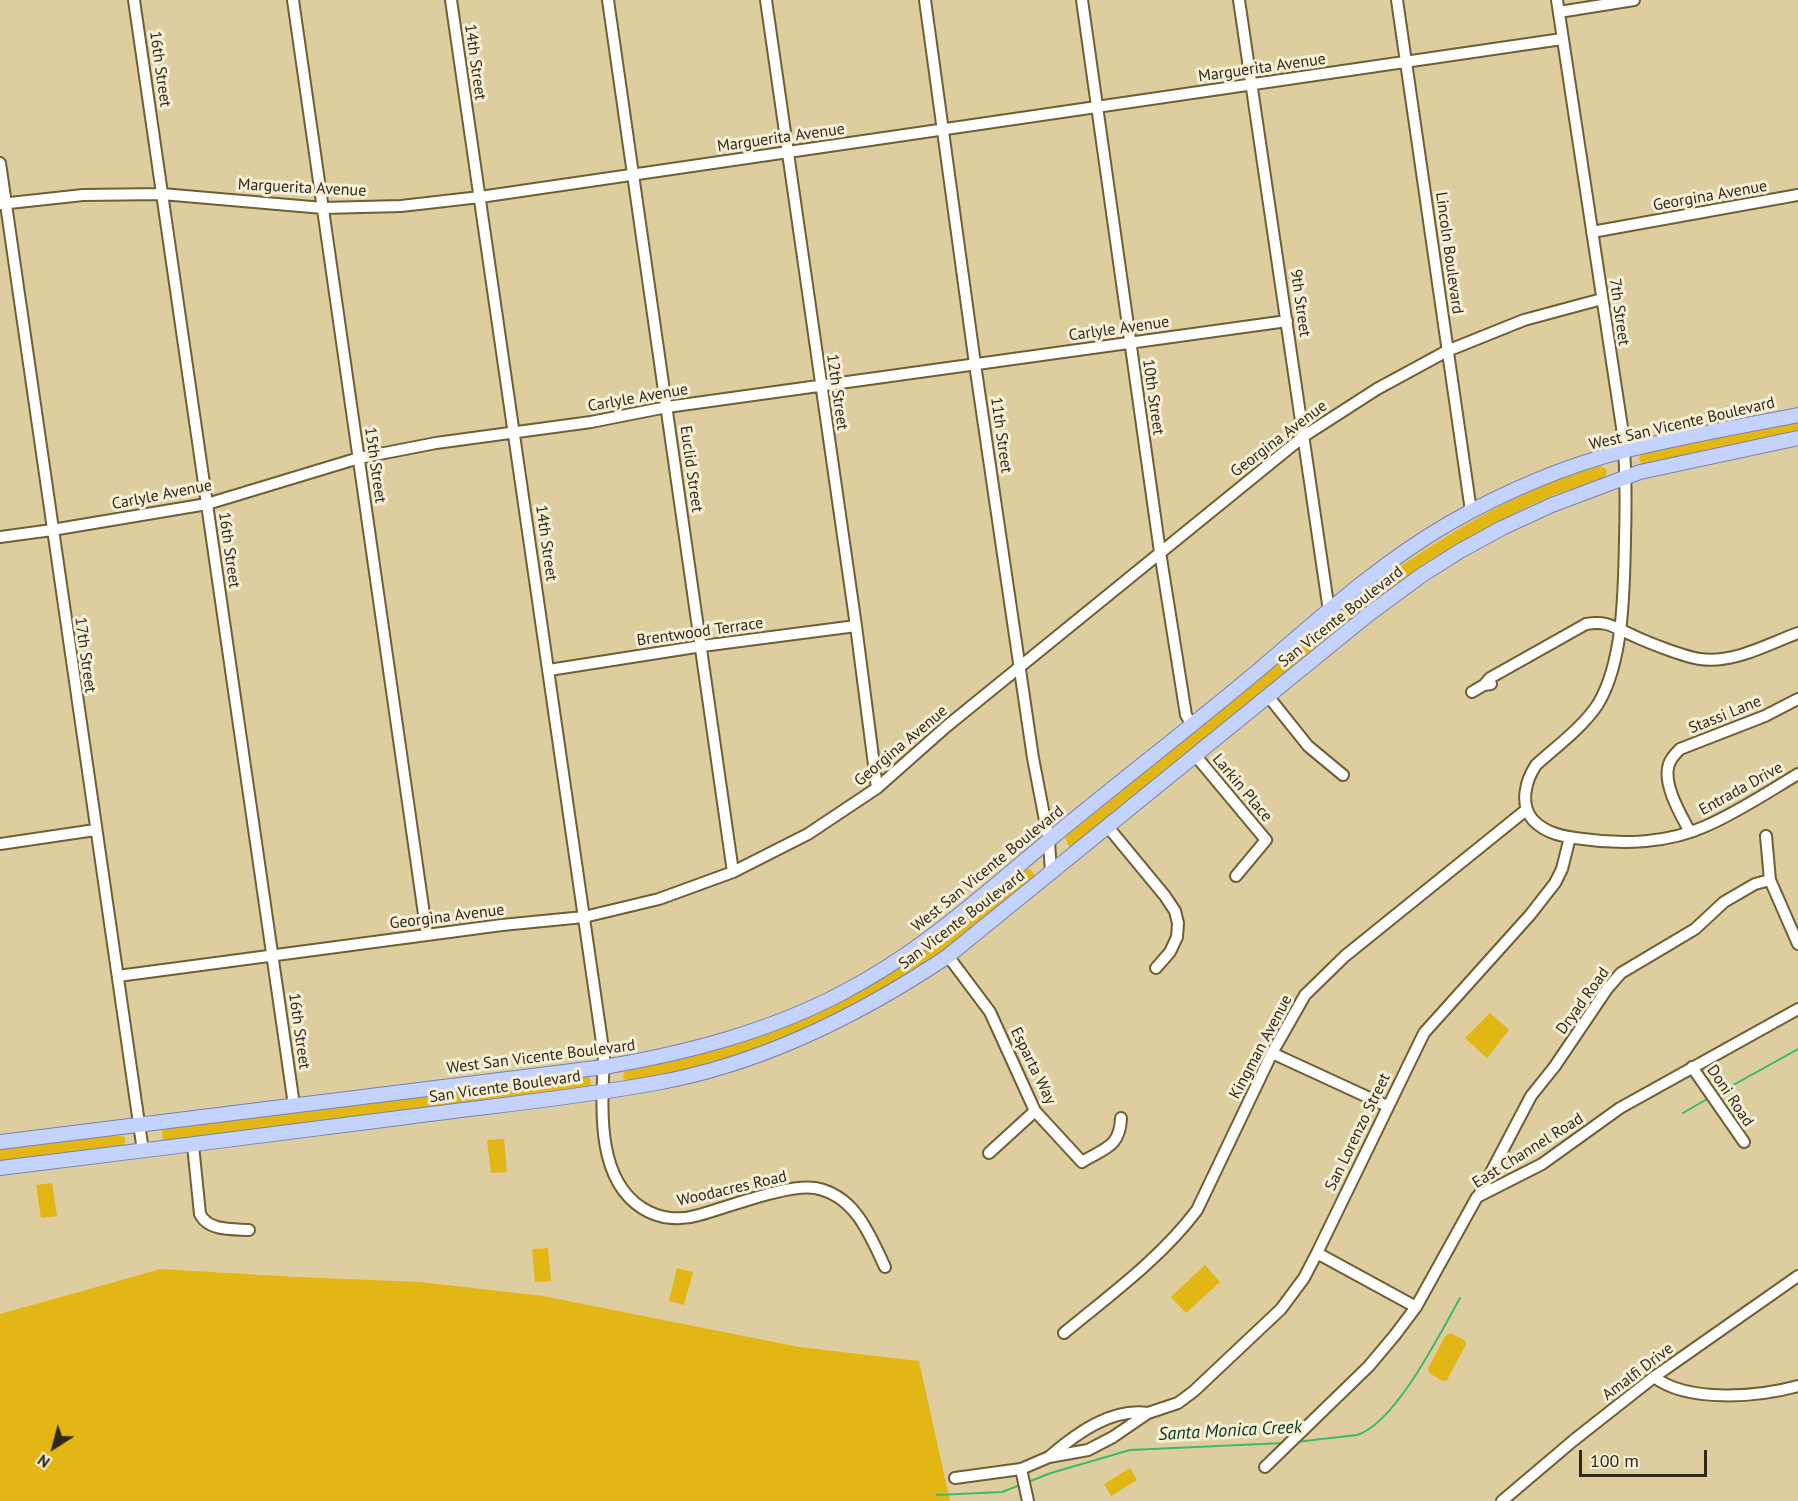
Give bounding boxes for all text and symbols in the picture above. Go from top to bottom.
street label: 14th Street [460,23,490,101]
street label: 16th Street [145,30,175,108]
street label: Marguerita Avenue [1197,50,1327,86]
street label: Marguerita Avenue [716,120,846,156]
street label: Marguerita Avenue [237,175,367,201]
street label: Georgina Avenue [1651,177,1769,215]
street label: Lincoln Boulevard [1431,191,1467,315]
street label: 9th Street [1286,268,1314,338]
street label: 7th Street [1605,277,1633,347]
street label: Carlyle Avenue [1067,312,1171,346]
street label: 12th Street [822,353,852,431]
street label: 10th Street [1138,358,1168,436]
street label: Carlyle Avenue [586,380,690,416]
street label: West San Vicente Boulevard [1587,393,1777,455]
street label: 11th Street [986,396,1016,474]
street label: Georgina Avenue [1227,397,1331,481]
street label: Euclid Street [675,425,707,513]
street label: 15th Street [360,426,390,504]
street label: Carlyle Avenue [110,476,214,514]
street label: 14th Street [531,504,561,582]
street label: 16th Street [214,511,244,589]
street label: San Vicente Boulevard [1275,562,1407,672]
street label: Brentwood Terrace [636,614,764,650]
street label: 17th Street [70,616,100,694]
street label: Stassi Lane [1686,692,1764,738]
street label: Georgina Avenue [851,702,951,790]
street label: Larkin Place [1208,750,1276,826]
street label: Entrada Drive [1696,758,1786,820]
street label: West San Vicente Boulevard [908,802,1068,936]
street label: San Vicente Boulevard [895,866,1029,974]
street label: Georgina Avenue [388,900,506,934]
street label: Dryad Road [1552,964,1614,1038]
street label: 16th Street [284,992,314,1070]
street label: Kingman Avenue [1225,992,1297,1102]
street label: Esparta Way [1006,1024,1060,1108]
street label: West San Vicente Boulevard [446,1036,636,1078]
street label: Doni Road [1702,1062,1758,1130]
street label: San Vicente Boulevard [428,1067,582,1107]
street label: San Lorenzo Street [1321,1070,1395,1194]
street label: East Channel Road [1469,1109,1587,1193]
street label: Woodacres Road [675,1167,789,1211]
street label: Amalfi Drive [1599,1339,1677,1405]
water label: Santa Monica Creek [1158,1416,1302,1446]
north arrow [24,1417,84,1477]
scale bar [1582,1438,1710,1476]
text: 100 m [1590,1449,1639,1472]
text: N [33,1450,54,1473]

